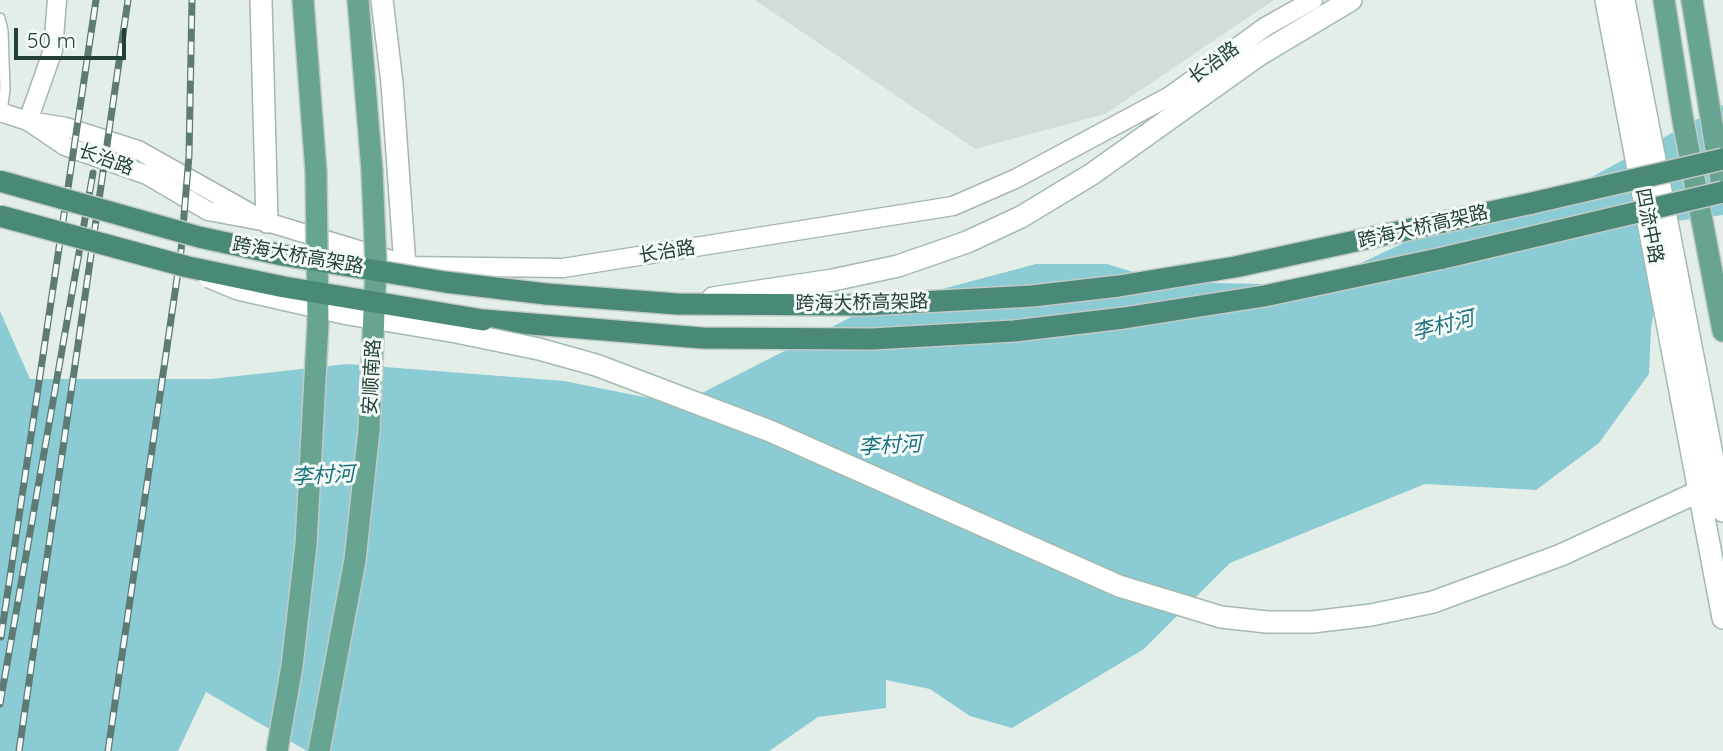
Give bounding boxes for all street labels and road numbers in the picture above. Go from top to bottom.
street label: 长治路 [1184,37,1244,89]
street label: 长治路 [75,140,137,180]
street label: 四流中路 [1631,187,1667,265]
street label: 跨海大桥高架路 [1356,201,1490,253]
street label: 跨海大桥高架路 [231,233,365,279]
street label: 长治路 [637,236,697,268]
street label: 跨海大桥高架路 [795,290,929,316]
street label: 安顺南路 [359,338,385,416]

